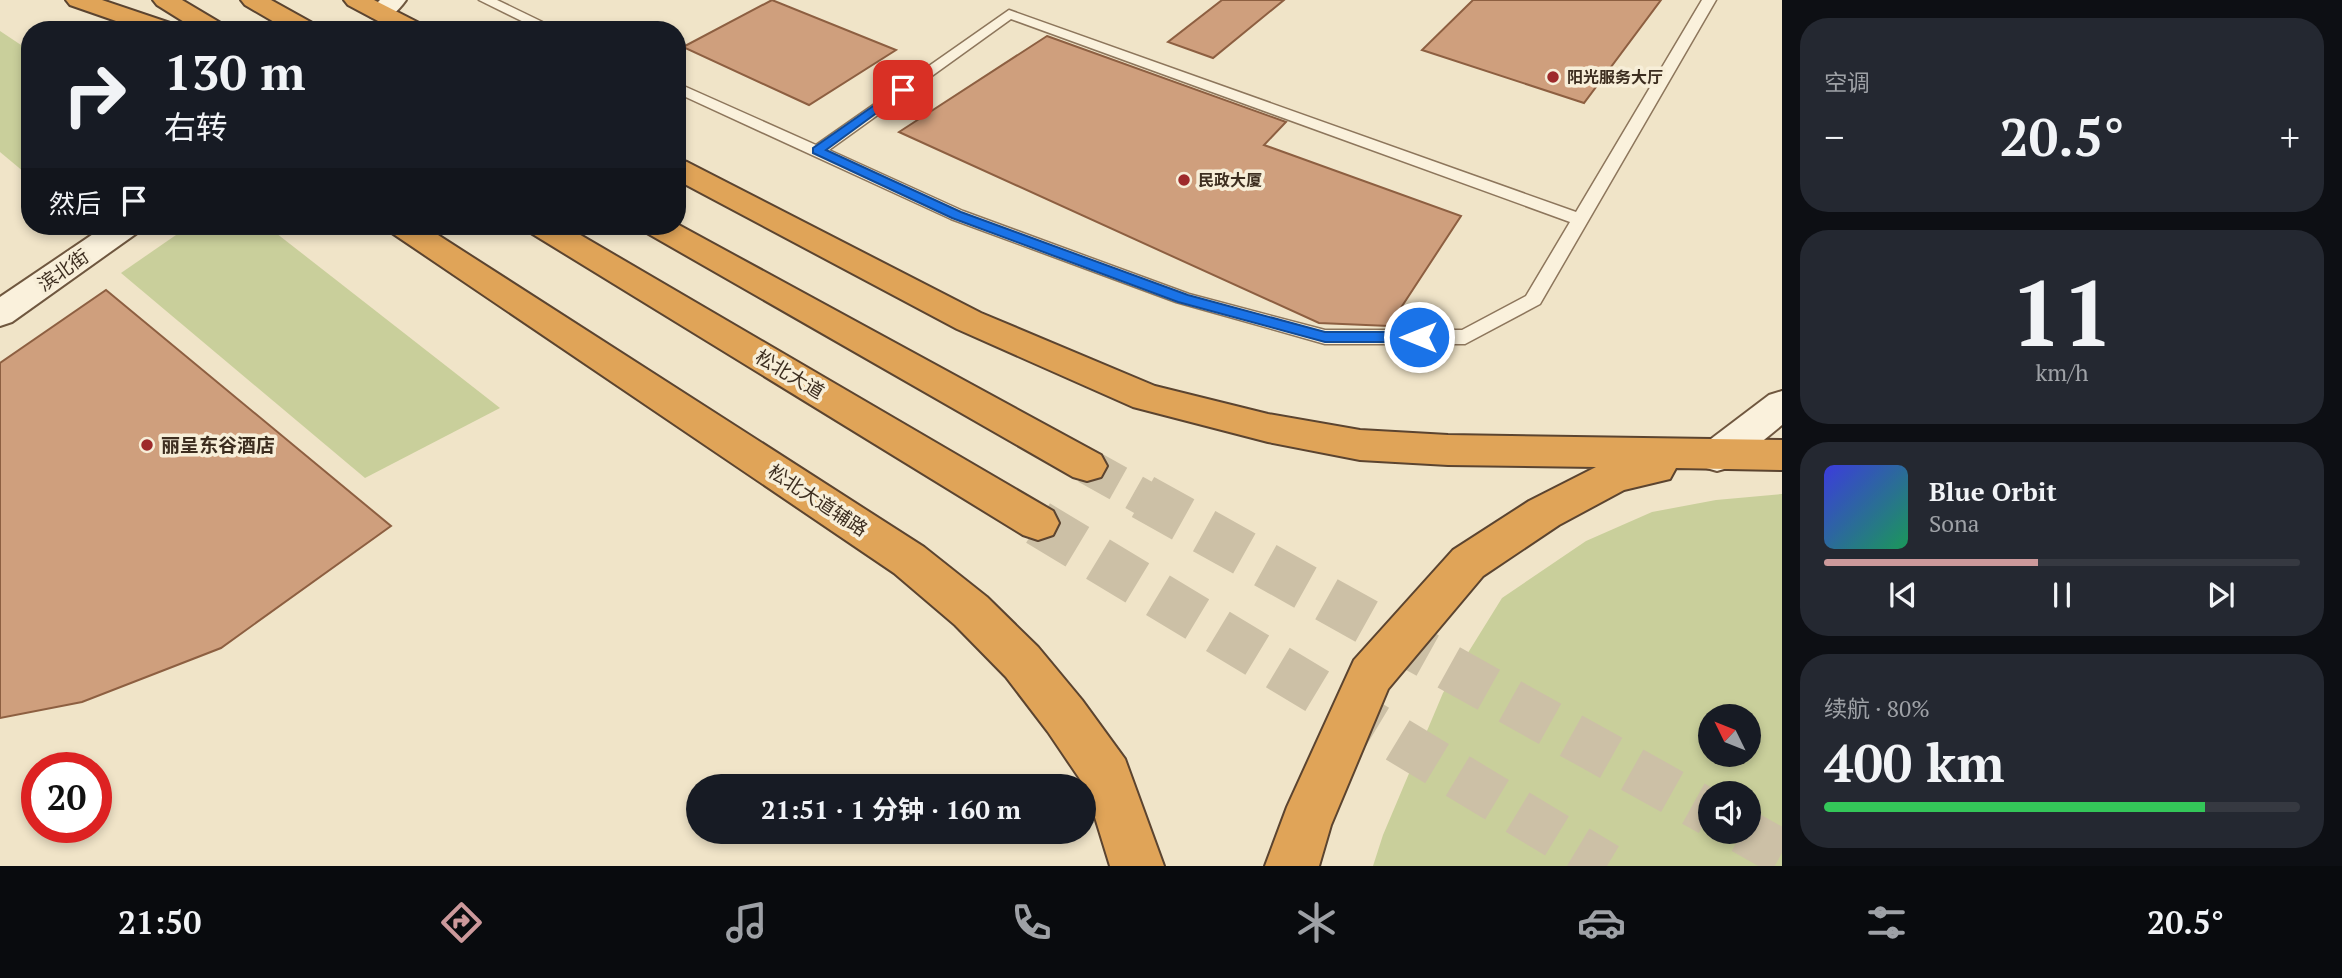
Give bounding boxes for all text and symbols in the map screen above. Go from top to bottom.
text: 130 m [164,39,306,104]
icon: right [49,49,140,140]
pin [873,60,933,120]
place label: 阳光服务大厅 [1567,66,1663,88]
text: 空调 [1824,67,1870,98]
marker: 阳光服务大厅 [1545,69,1561,85]
icon: arrive [884,71,922,109]
text: 20.5° [1999,102,2125,171]
text: 右转 [164,106,228,148]
text: − [1824,112,1844,162]
text: + [2280,112,2300,162]
place label: 民政大厦 [1198,169,1262,191]
marker: 民政大厦 [1176,172,1192,188]
icon: arrive [115,182,153,220]
text: 然后 [49,186,101,220]
street label: 滨北街 [32,243,93,296]
text: 11 [2011,251,2113,372]
position arrow [1382,300,1456,374]
street label: 松北大道 [751,343,829,404]
text: km/h [2035,357,2089,388]
place label: 丽呈东谷酒店 [161,432,275,457]
marker: 丽呈东谷酒店 [139,437,155,453]
street label: 松北大道辅路 [764,458,873,541]
text: Blue Orbit [1929,474,2057,508]
text: Sona [1929,508,1979,539]
icon: previous [1884,576,1922,614]
icon: pause [2043,576,2081,614]
icon: next [2202,576,2240,614]
text: 续航 · 80% [1824,693,1930,724]
north arrow [1698,704,1760,766]
map controls [1698,704,1761,844]
text: 400 km [1824,728,2005,797]
speed limit sign: 20 [21,752,112,843]
button: sound [1698,781,1761,844]
text: 21:51 · 1 分钟 · 160 m [761,792,1021,826]
icon: directions [437,898,486,947]
icon: music [722,898,771,947]
icon: phone [1007,898,1056,947]
icon: climate [1292,898,1341,947]
icon: car [1577,898,1626,947]
icon: filters [1862,898,1911,947]
text: 21:50 [118,901,201,943]
text: 20.5° [2147,901,2224,943]

